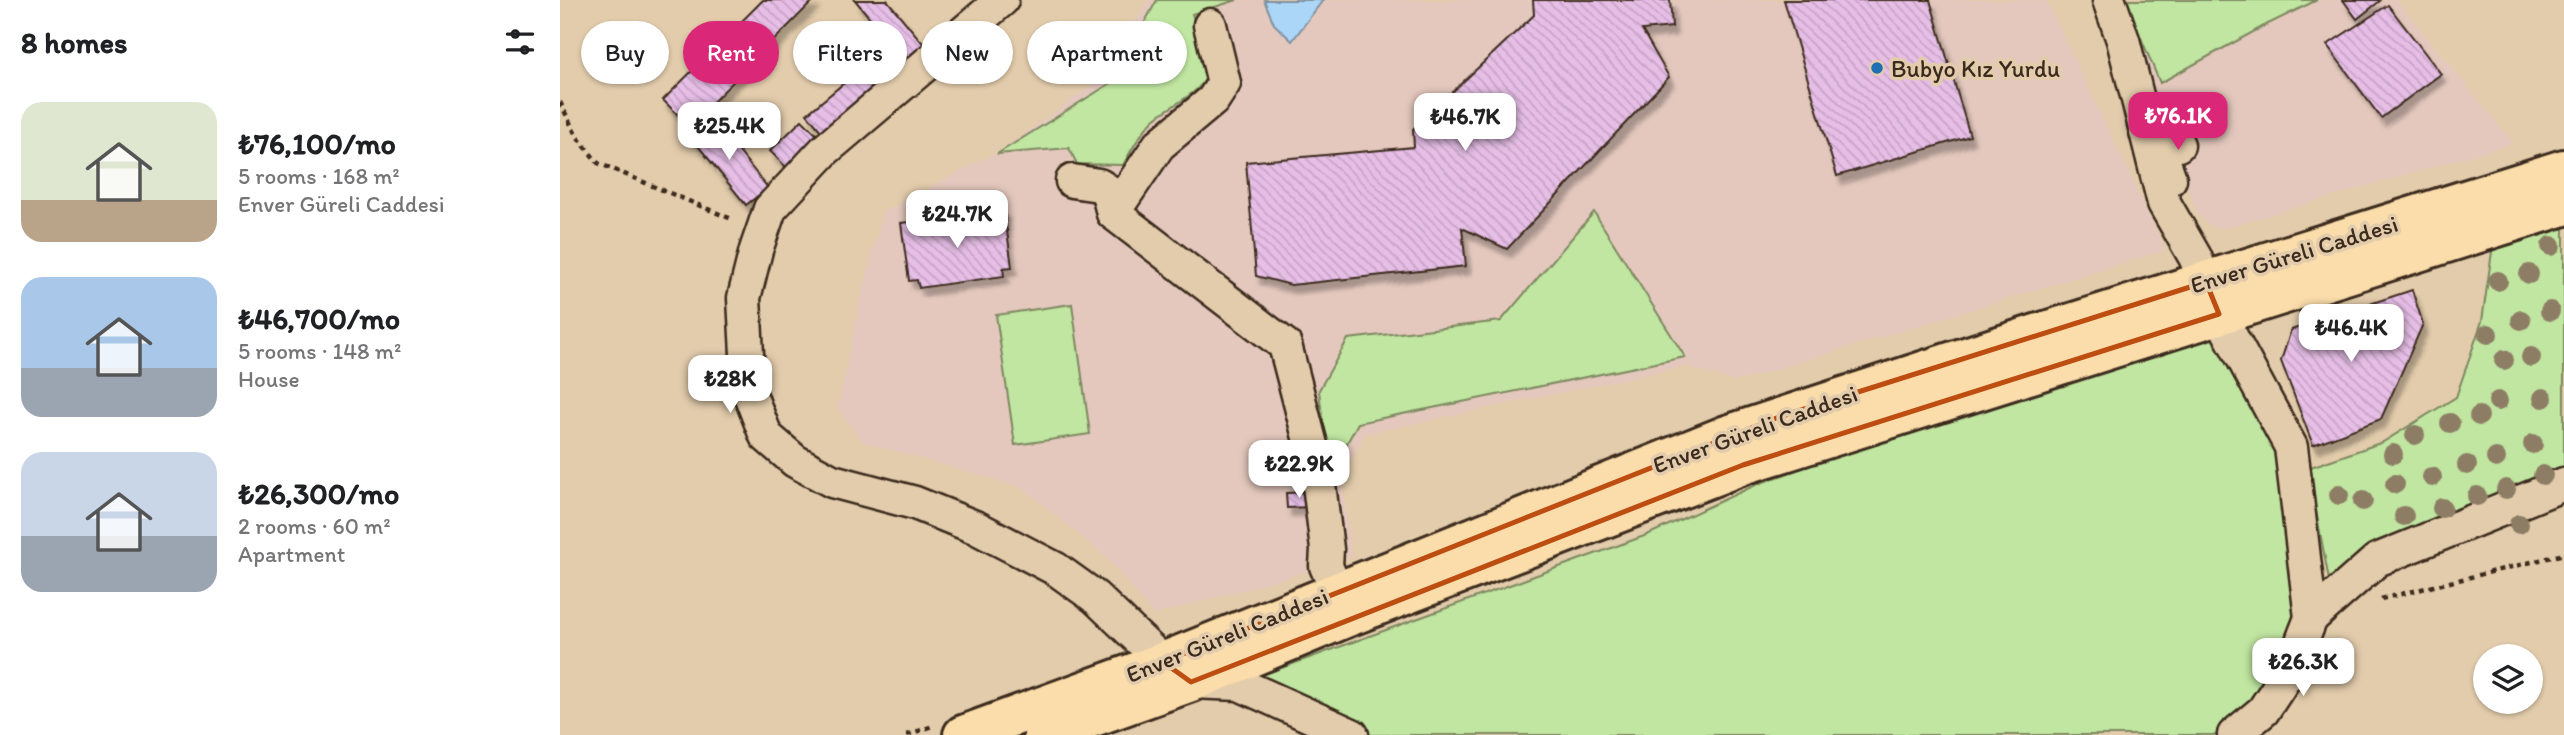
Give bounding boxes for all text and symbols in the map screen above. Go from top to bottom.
chip: Buy [581,21,669,84]
chip: Rent [683,21,779,84]
chip: Filters [793,21,907,84]
chip: New [921,21,1013,84]
chip: Apartment [1027,21,1187,84]
icon: filters [501,23,539,61]
text: 8 homes [21,24,128,61]
place label: Bubyo Kız Yurdu [1891,54,2060,83]
marker: Bubyo Kız Yurdu [1869,60,1885,76]
pin: ₺76.1K [2121,92,2235,152]
pin: ₺46.7K [1408,94,1522,153]
text: ₺76.1K [2145,101,2211,129]
pin: ₺25.4K [672,102,786,162]
text: ₺46.7K [1430,102,1500,130]
text: ₺25.4K [694,111,764,139]
text: ₺76,100/mo [238,125,396,162]
icon: home [77,130,161,214]
text: 5 rooms · 168 m² [238,162,400,190]
text: Enver Güreli Caddesi [238,190,445,218]
pin: ₺24.7K [900,190,1014,250]
text: ₺24.7K [922,199,992,227]
street label: Enver Güreli Caddesi [2187,209,2401,299]
text: ₺46,700/mo [238,300,400,337]
pin: ₺46.4K [2294,304,2408,364]
icon: home [77,305,161,389]
text: ₺46.4K [2315,313,2387,341]
text: 5 rooms · 148 m² [238,337,401,365]
pin: ₺28K [689,356,771,415]
text: ₺28K [704,364,756,392]
text: House [238,365,300,393]
street label: Enver Güreli Caddesi [1649,378,1861,480]
pin: ₺22.9K [1242,440,1356,500]
text: ₺22.9K [1265,449,1333,477]
text: ₺26,300/mo [238,475,399,512]
icon: home [77,480,161,564]
text: 2 rooms · 60 m² [238,512,391,540]
text: Apartment [238,540,345,568]
street label: Enver Güreli Caddesi [1122,581,1332,689]
pin: ₺26.3K [2246,638,2360,698]
map controls [2473,644,2543,714]
button: layers [2473,644,2543,714]
text: ₺26.3K [2268,647,2338,675]

